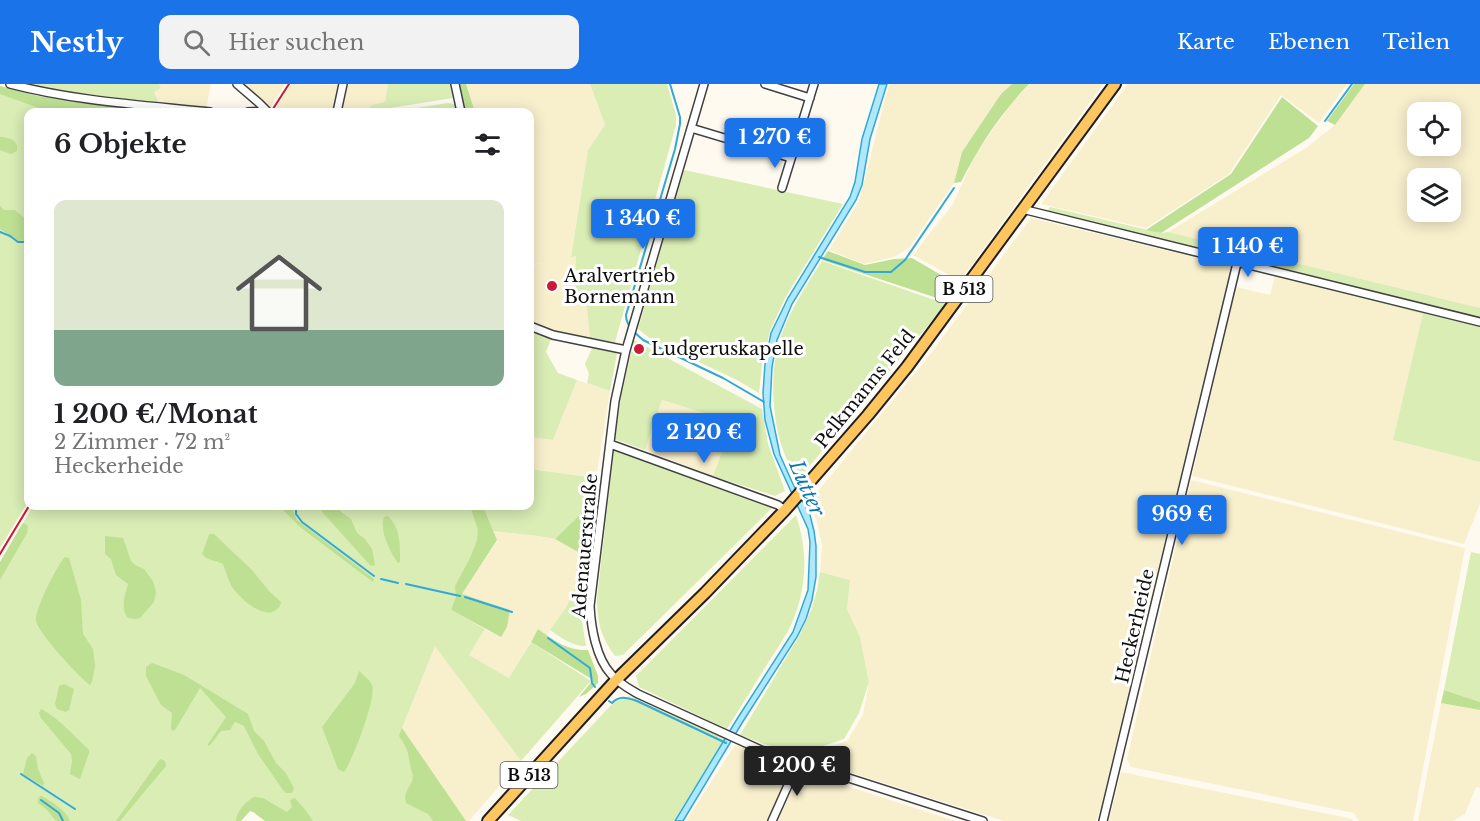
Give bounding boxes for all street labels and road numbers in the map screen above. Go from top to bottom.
road number: B 513 [936,276,992,302]
street label: Pelkmanns Feld [810,325,920,453]
street label: Adenauerstraße [568,473,602,620]
street label: Heckerheide [1111,567,1159,685]
road number: B 513 [500,762,558,788]

